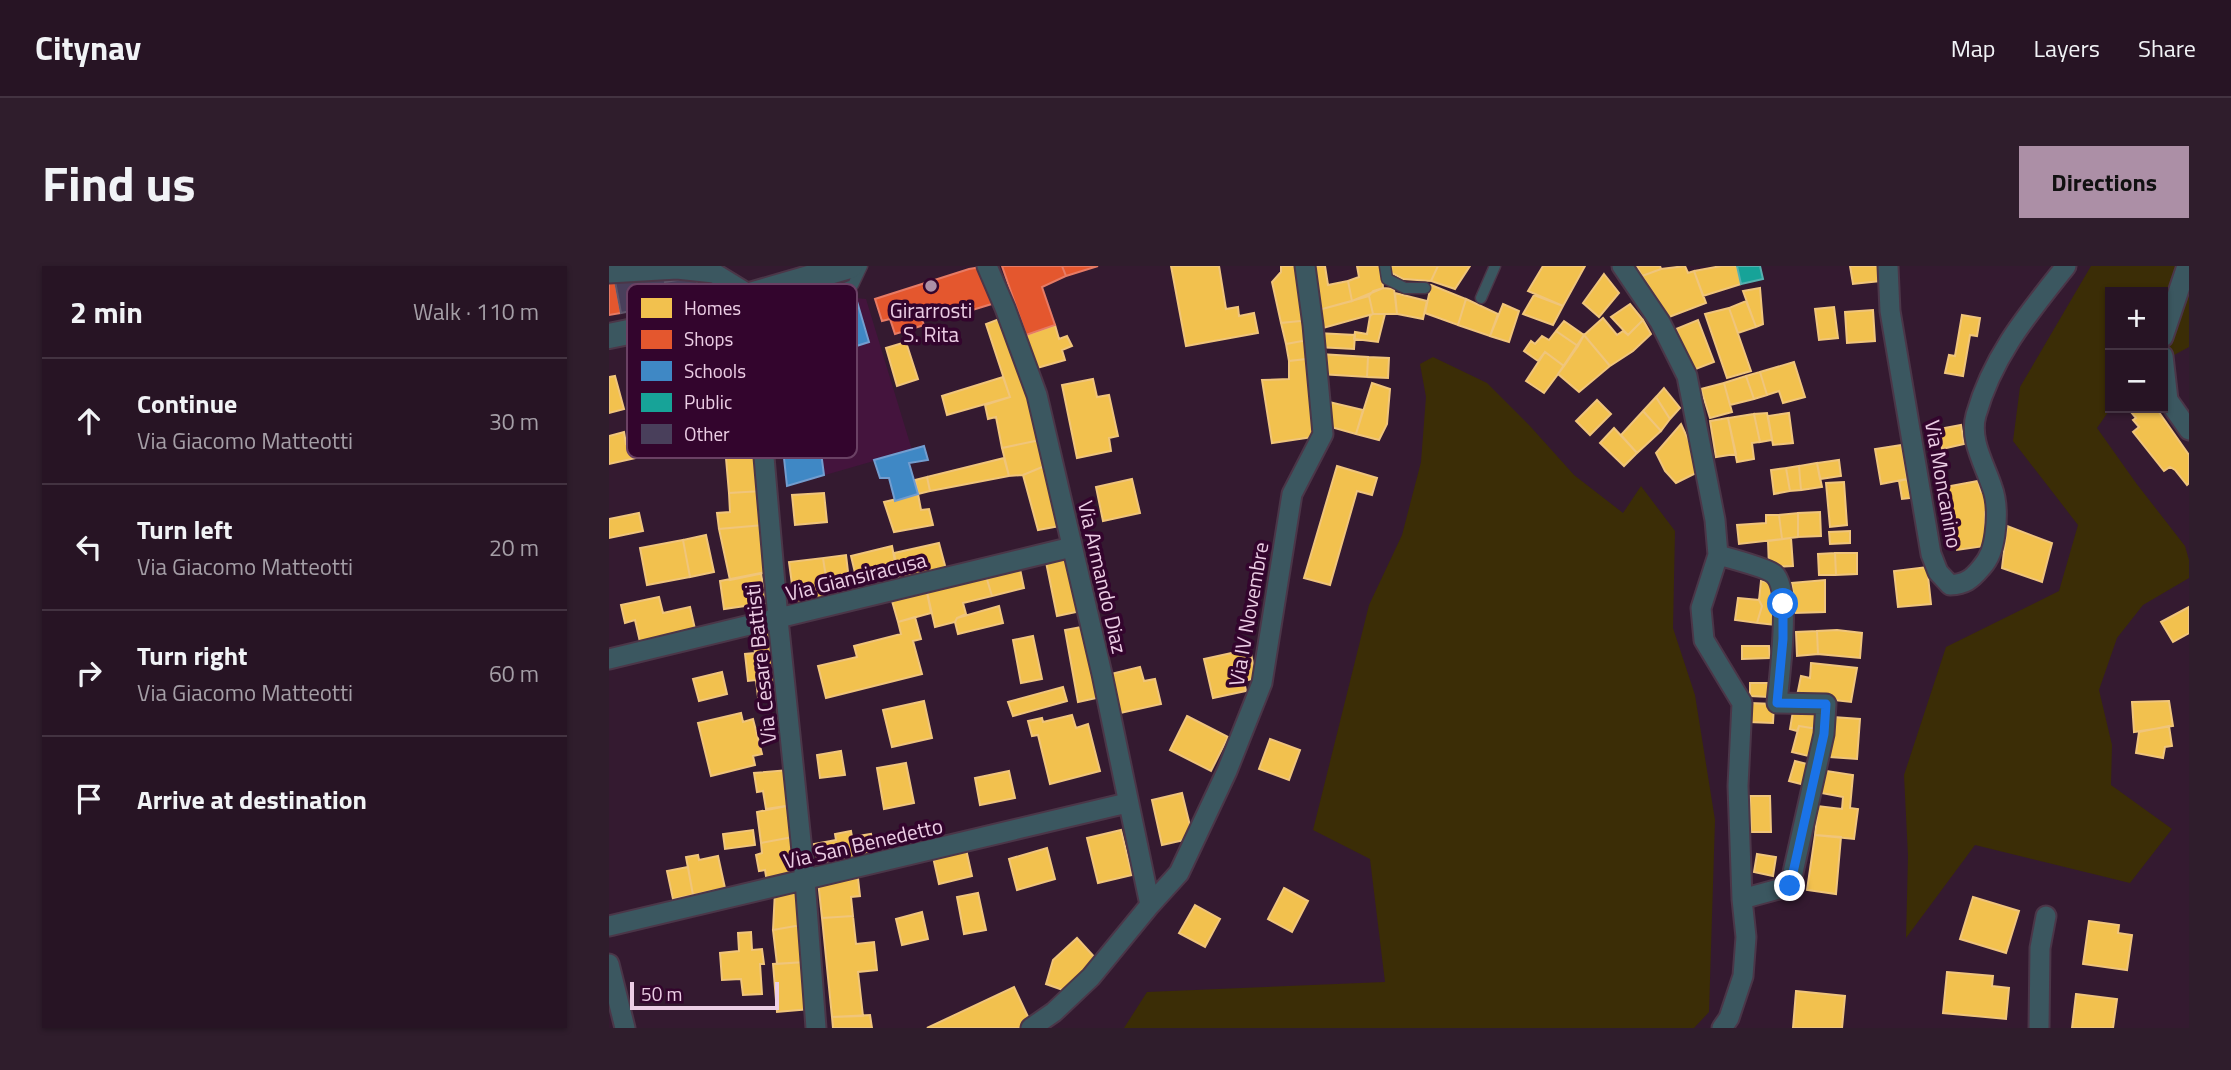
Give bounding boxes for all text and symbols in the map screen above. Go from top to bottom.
text: Citynav [35,23,141,73]
text: Map [1951,30,1996,66]
text: Layers [2034,30,2100,66]
text: Share [2138,30,2196,66]
text: Find us [42,145,196,220]
button: Directions [2019,146,2189,218]
marker: Girarrosti S. Rita [923,278,939,294]
legend [627,284,857,458]
map controls [2105,287,2168,413]
button: + [2105,287,2168,350]
text: 2 min [70,289,143,335]
text: Homes [684,293,741,322]
text: Walk · 110 m [413,294,539,329]
place label: Girarrosti S. Rita [890,294,972,350]
text: Shops [684,324,734,353]
button: − [2105,350,2168,413]
text: Schools [684,356,746,385]
text: Continue [137,384,237,423]
text: Public [684,387,732,416]
icon: ahead [70,402,108,440]
text: 30 m [489,404,539,439]
street label: Via Moncanino [1917,417,1971,551]
text: Other [684,419,730,448]
text: Via Giacomo Matteotti [137,423,353,458]
street label: Via Armando Diaz [1070,497,1136,657]
text: Turn left [137,510,232,549]
icon: left [70,528,108,566]
text: 20 m [489,530,539,565]
street label: Via IV Novembre [1220,539,1276,689]
street label: Via Giansiracusa [782,543,930,609]
text: Via Giacomo Matteotti [137,549,353,584]
street label: Via Cesare Battisti [736,582,784,746]
route start [1767,588,1798,619]
text: Turn right [137,636,248,675]
icon: right [70,654,108,692]
text: 60 m [489,656,539,691]
text: Via Giacomo Matteotti [137,675,353,710]
icon: arrive [70,780,108,818]
text: Arrive at destination [137,780,367,819]
street label: Via San Benedetto [780,809,946,877]
route end [1774,870,1805,901]
scale bar [630,979,779,1011]
text: 50 m [641,979,682,1008]

